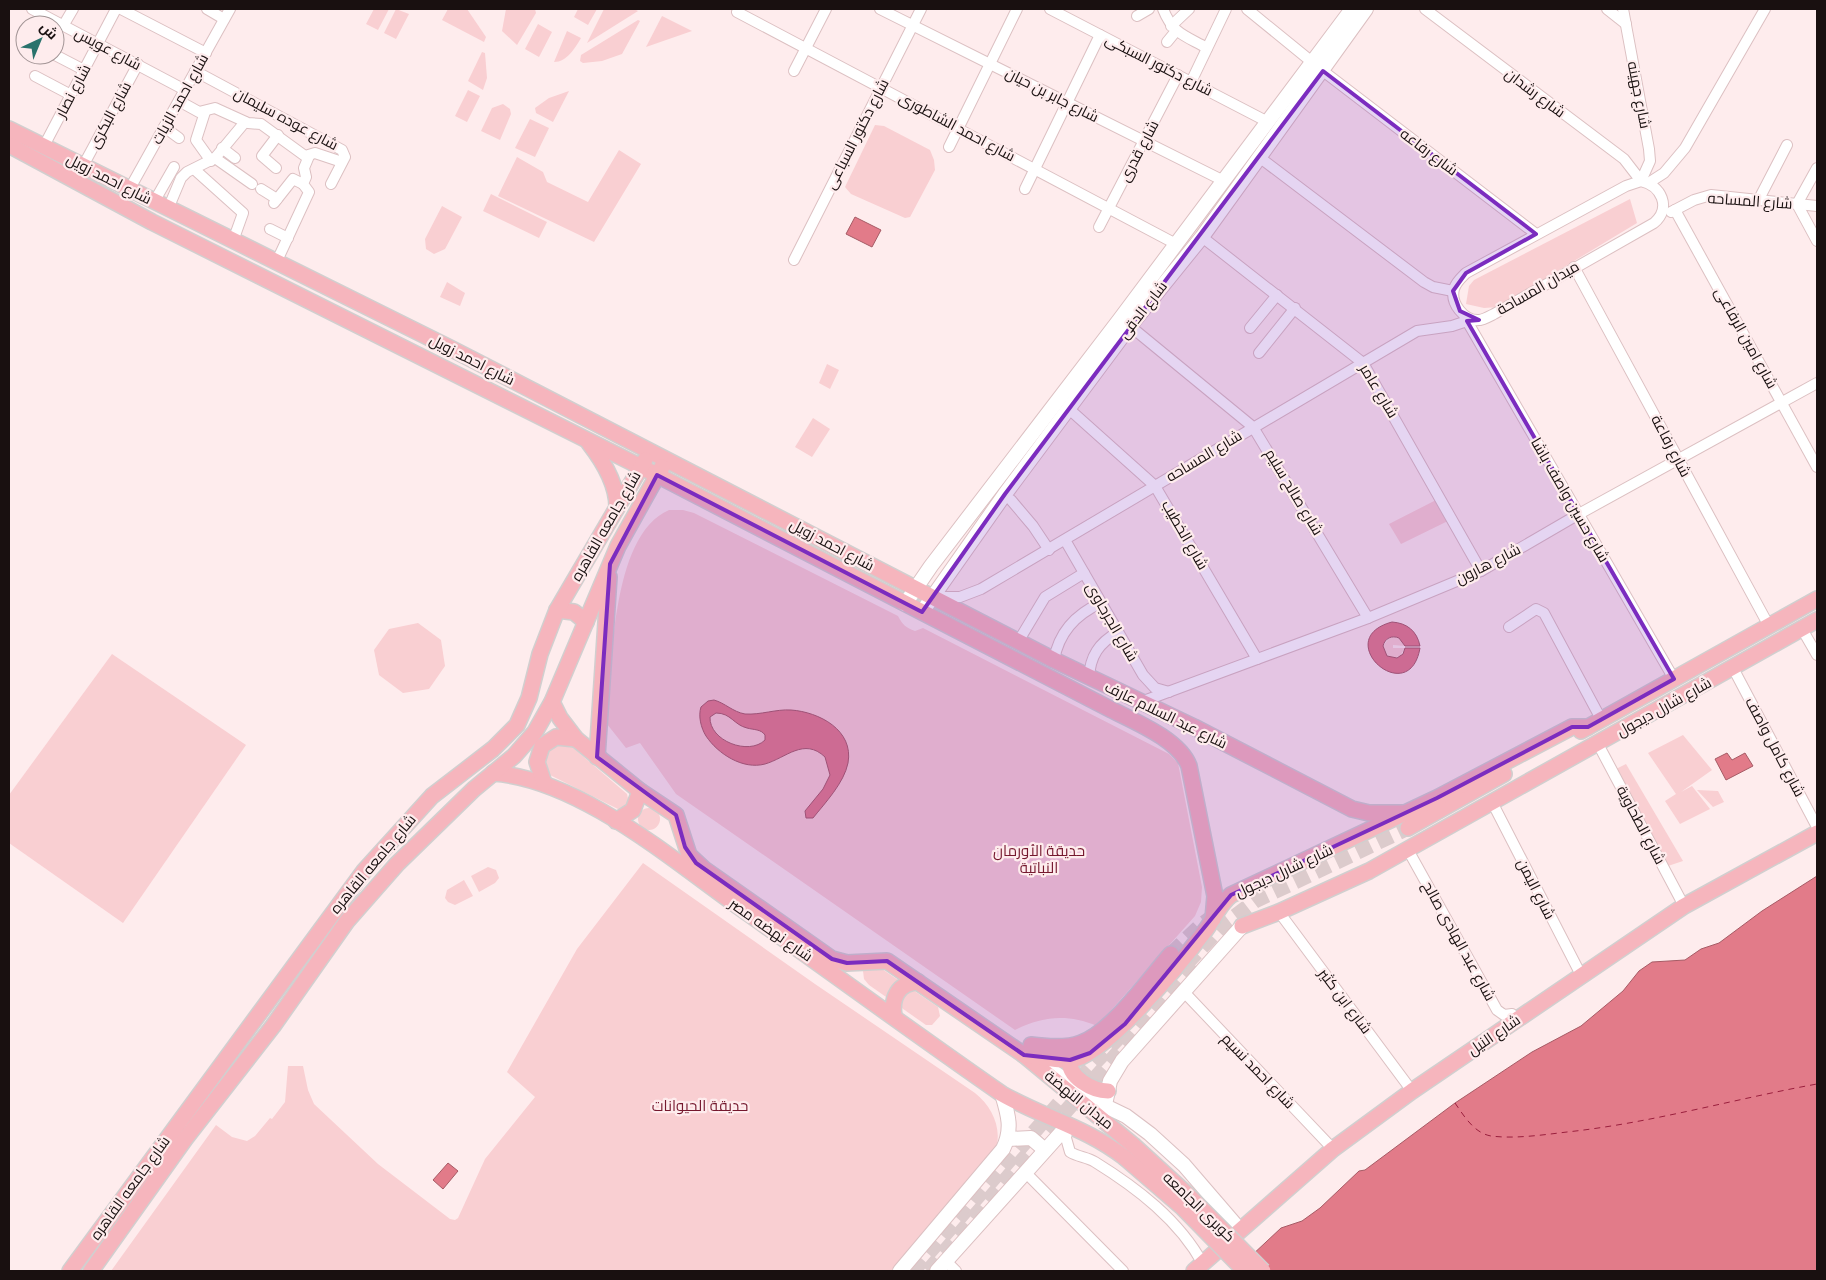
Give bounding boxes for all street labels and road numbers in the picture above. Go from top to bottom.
street label: شارع عويس [71,24,144,76]
street label: شارع دكتور السبكى [1101,30,1216,102]
street label: شارع احمد الزيات [148,51,214,148]
street label: شارع جهينه [1622,60,1654,131]
street label: شارع نصار [51,61,96,123]
street label: شارع جابر بن حيان [1001,64,1102,128]
street label: شارع رشدان [1500,64,1569,123]
street label: شارع دكتور السباعى [821,76,894,193]
street label: شارع البكرى [85,79,137,152]
street label: شارع عوده سليمان [230,84,341,156]
street label: شارع احمد الشاطورى [895,89,1018,167]
street label: شارع قدرى [1115,117,1164,186]
street label: شارع رفاعه [1395,124,1461,181]
street label: شارع احمد زويل [63,150,155,210]
street label: شارع المساحه [1707,189,1793,215]
street label: ميدان المساحة [1494,257,1583,320]
street label: شارع الدقى [1115,278,1173,344]
street label: شارع امين الرفاعى [1709,284,1781,393]
street label: شارع احمد زويل [426,331,518,391]
street label: شارع عامر [1354,360,1402,422]
street label: شارع رفاعة [1645,412,1695,481]
street label: شارع المساحه [1163,426,1246,487]
street label: شارع حسين واصف باشا [1525,434,1613,567]
street label: شارع صالح سليم [1259,446,1327,539]
street label: شارع جامعه القاهره [567,468,646,585]
street label: شارع الخطيب [1156,497,1212,574]
street label: شارع احمد زويل [786,515,877,577]
street label: شارع هارون [1452,540,1525,590]
street label: شارع الجرجاوى [1080,579,1142,666]
street label: شارع شارل ديجول [1613,674,1716,742]
street label: شارع عبد السلام عارف [1101,678,1230,754]
street label: شارع كامل واصف [1739,694,1809,801]
street label: شارع الطحاوية [1611,783,1669,868]
street label: شارع جامعه القاهره [326,811,421,919]
street label: شارع شارل ديجول [1232,841,1337,903]
street label: شارع اليمن [1511,856,1559,923]
street label: شارع عبد الهادى صالح [1417,878,1499,1005]
street label: شارع نهضه مصر [724,894,816,967]
street label: شارع ابن كثير [1312,964,1375,1038]
street label: شارع النيل [1464,1011,1525,1061]
street label: شارع احمد نسيم [1216,1030,1298,1114]
street label: ميدان النهضة [1040,1067,1117,1134]
street label: شارع جامعه القاهره [86,1133,175,1245]
street label: كوبرى الجامعه [1159,1168,1239,1246]

